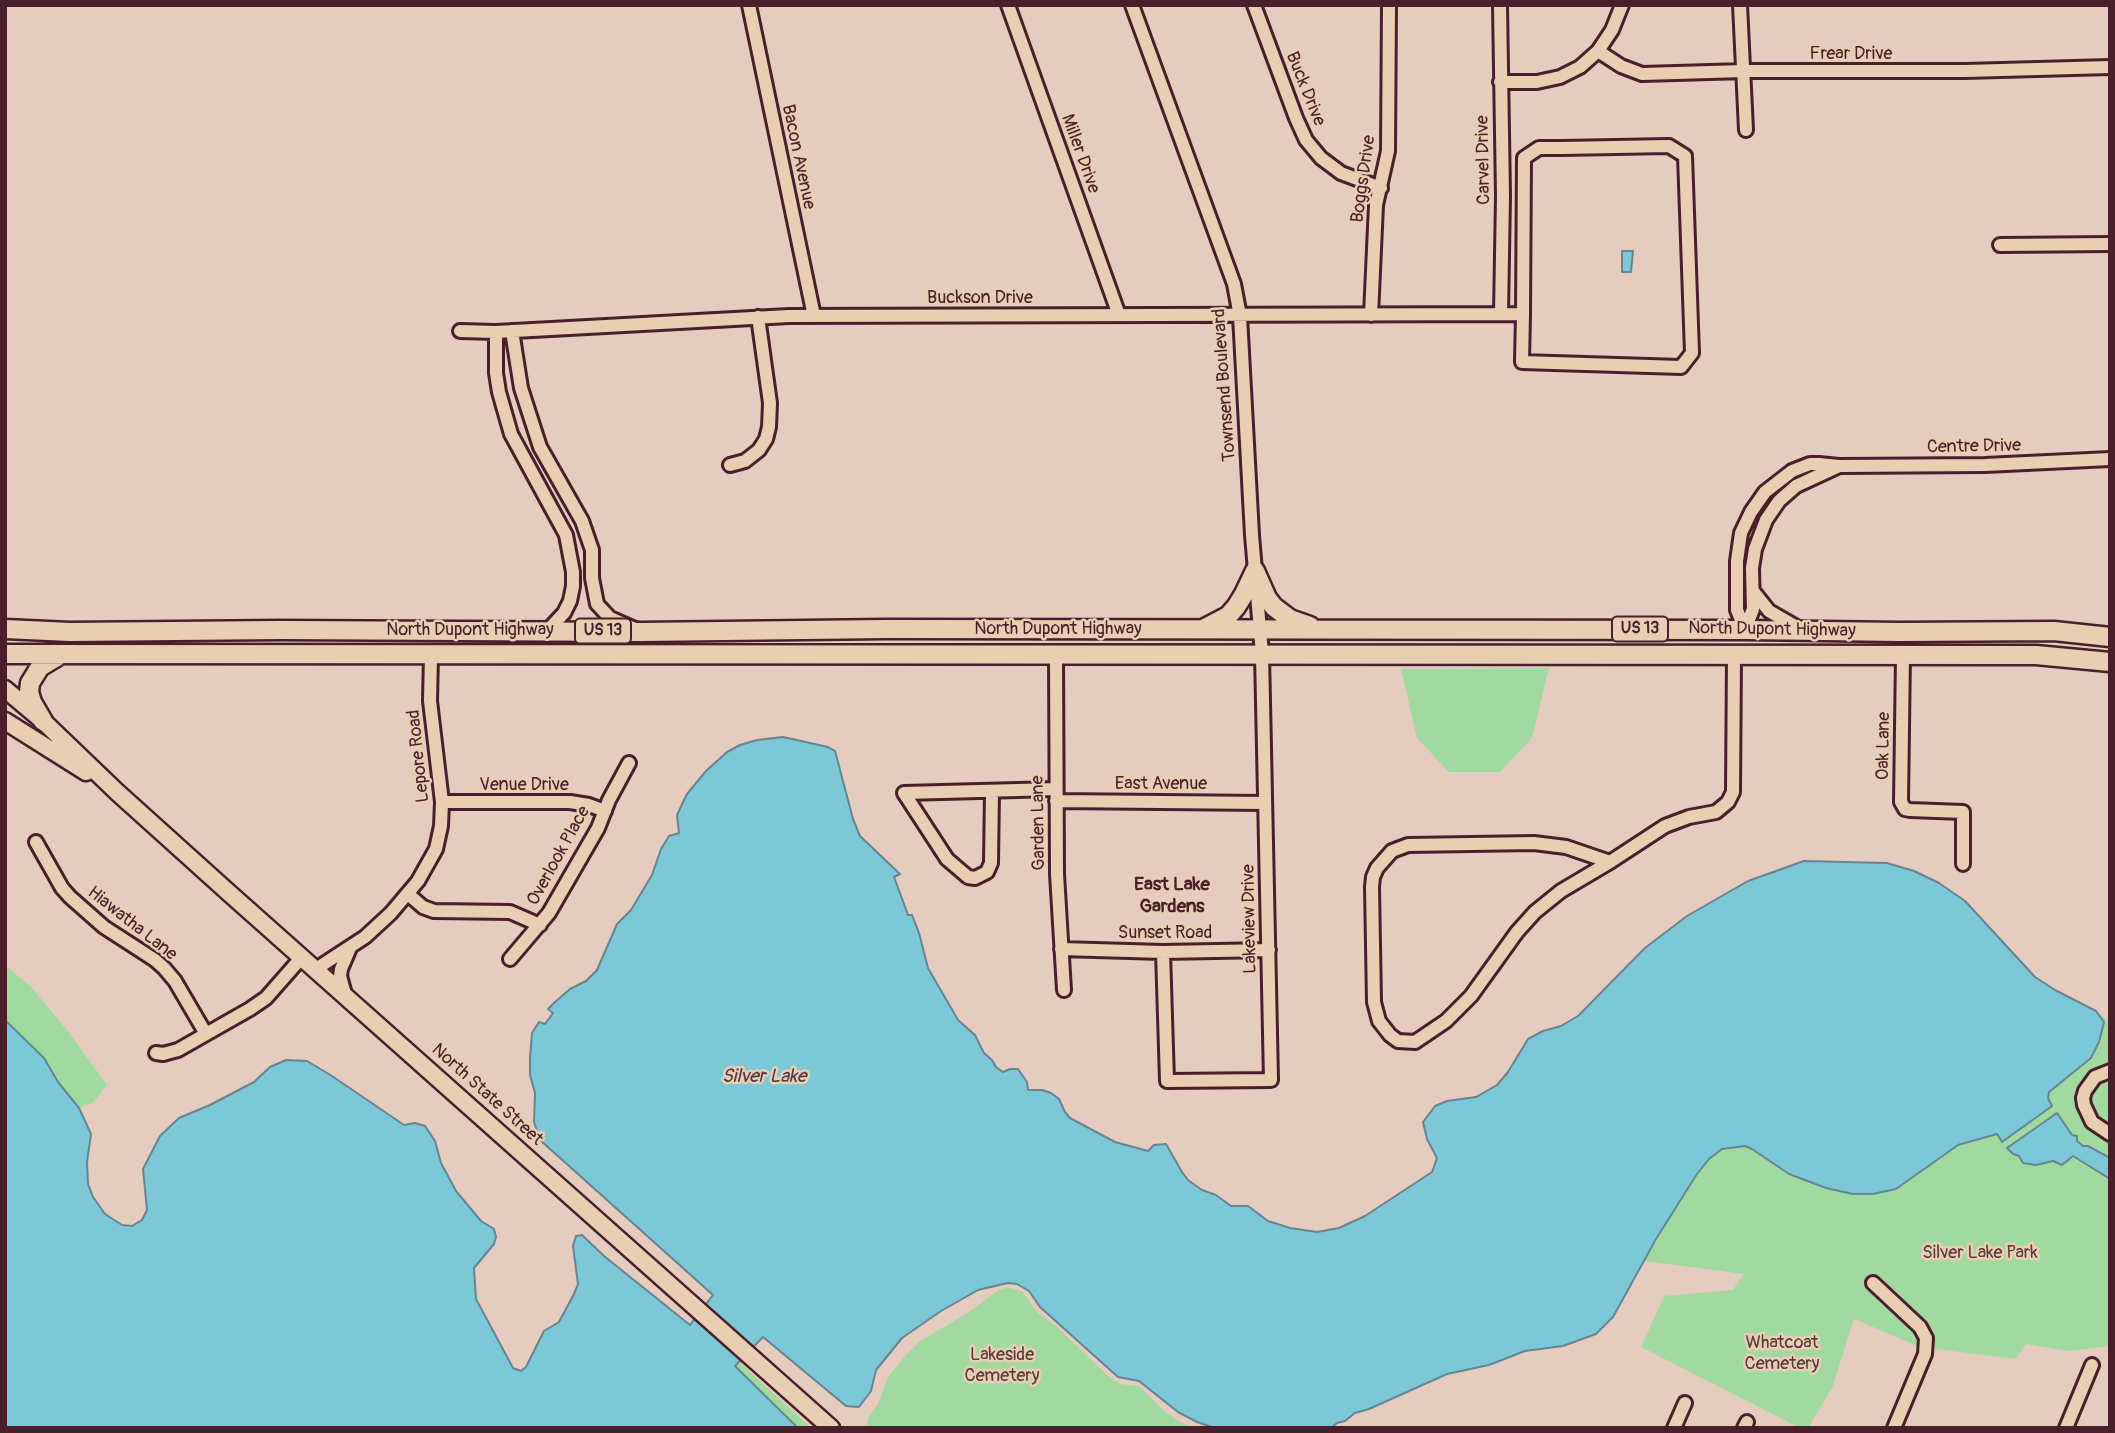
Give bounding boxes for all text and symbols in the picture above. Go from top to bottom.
street label: Frear Drive [1810,43,1892,65]
street label: Buck Drive [1280,49,1330,129]
street label: Bacon Avenue [776,103,820,211]
street label: Miller Drive [1056,112,1104,196]
street label: Carvel Drive [1472,115,1496,205]
street label: Boggs Drive [1347,134,1381,224]
street label: Buckson Drive [927,287,1033,309]
street label: Townsend Boulevard [1209,308,1241,462]
street label: Centre Drive [1927,435,2021,459]
road number: US 13 [1612,616,1668,642]
road number: US 13 [575,618,631,644]
street label: North Dupont Highway [974,618,1142,640]
street label: North Dupont Highway [1688,618,1856,642]
street label: North Dupont Highway [386,619,554,641]
street label: Lepore Road [403,708,435,804]
street label: Oak Lane [1873,712,1895,780]
street label: East Avenue [1115,773,1207,795]
street label: Venue Drive [479,774,569,796]
street label: Garden Lane [1027,775,1051,871]
street label: Overlook Place [523,802,595,910]
street label: Lakeview Drive [1238,864,1262,974]
district label: East Lake Gardens [1134,874,1210,918]
street label: Hiawatha Lane [83,882,181,966]
street label: Sunset Road [1118,922,1212,944]
street label: North State Street [427,1039,547,1151]
water label: Silver Lake [722,1066,806,1088]
park label: Silver Lake Park [1922,1242,2038,1264]
park label: Whatcoat Cemetery [1745,1332,1819,1374]
park label: Lakeside Cemetery [965,1344,1039,1386]

